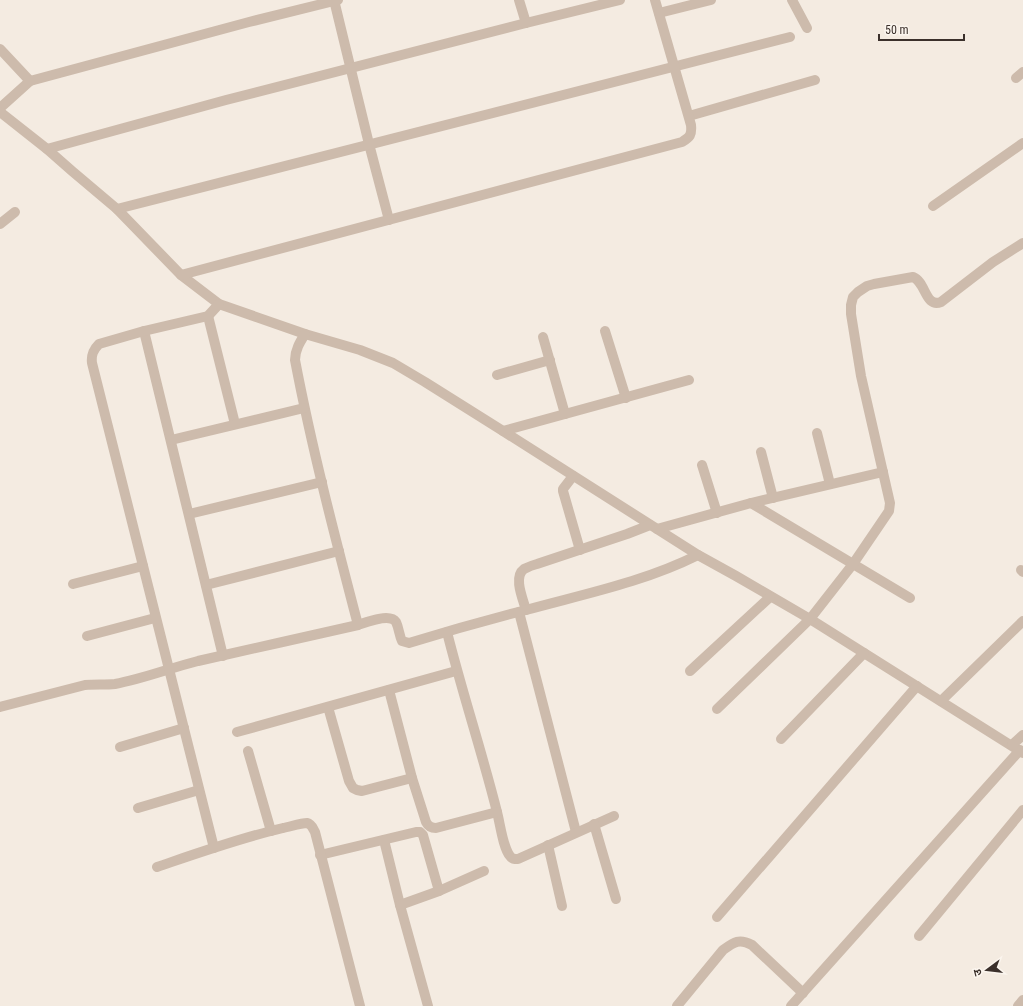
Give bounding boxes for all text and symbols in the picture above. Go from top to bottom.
scale bar [879,16,964,42]
text: 50 m [885,23,909,37]
north arrow [967,950,1007,990]
text: उ [971,967,985,977]

